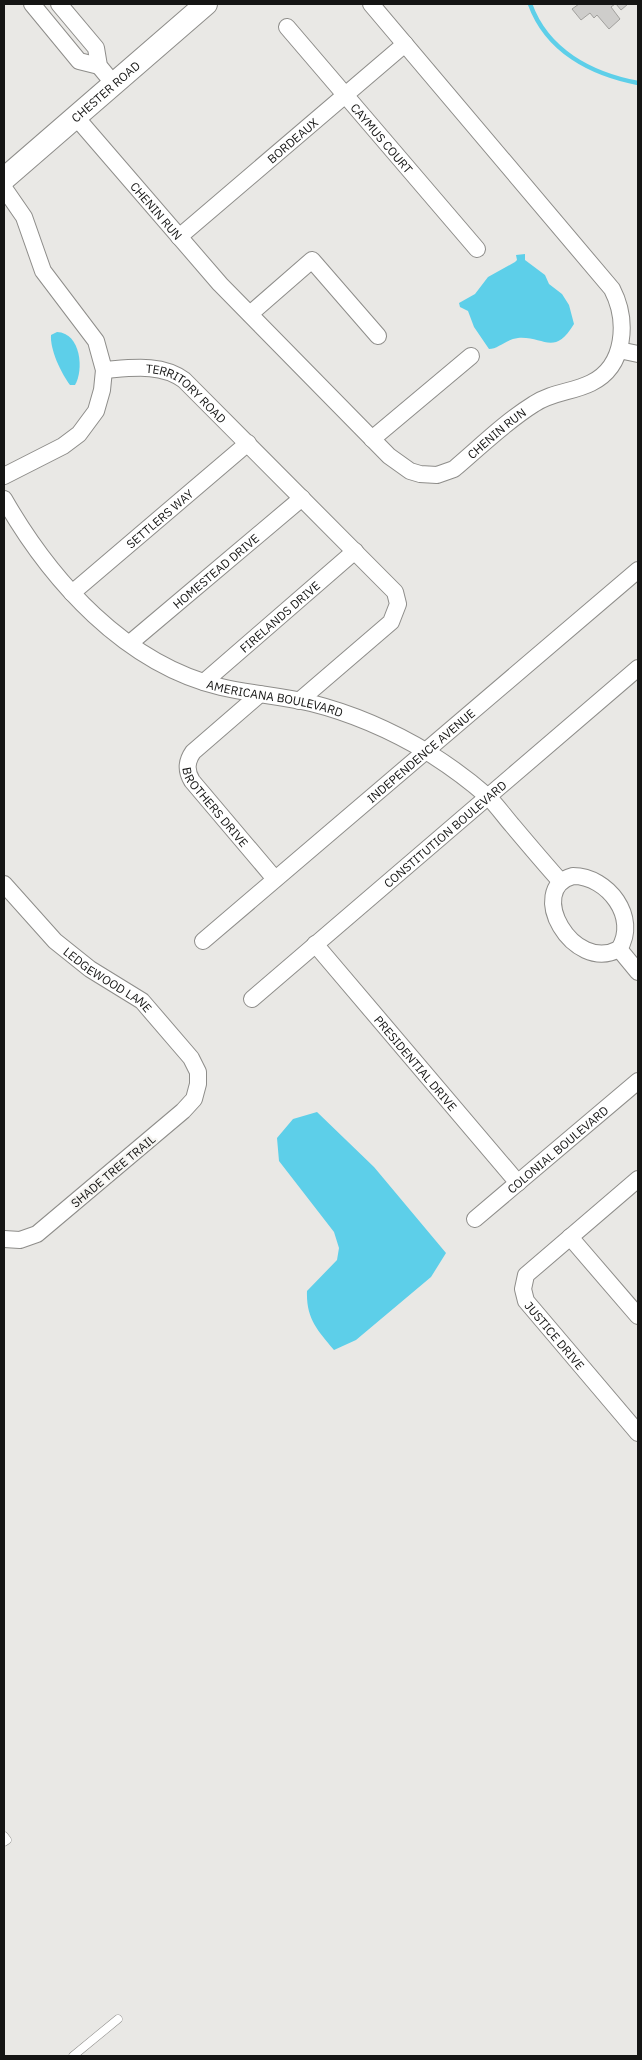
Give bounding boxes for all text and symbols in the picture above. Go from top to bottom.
street label: CHESTER ROAD [68,57,143,125]
street label: CAYMUS COURT [348,100,416,176]
street label: BORDEAUX [264,114,321,166]
street label: CHENIN RUN [128,179,186,243]
street label: TERRITORY ROAD [145,360,230,426]
street label: CHENIN RUN [464,404,529,462]
street label: SETTLERS WAY [123,486,196,551]
street label: HOMESTEAD DRIVE [170,530,262,611]
street label: FIRELANDS DRIVE [236,578,323,655]
street label: AMERICANA BOULEVARD [205,676,345,720]
street label: INDEPENDENCE AVENUE [364,705,478,806]
street label: BROTHERS DRIVE [180,766,252,850]
street label: CONSTITUTION BOULEVARD [380,777,509,890]
street label: LEDGEWOOD LANE [61,943,155,1015]
street label: PRESIDENTIAL DRIVE [371,1012,461,1114]
street label: COLONIAL BOULEVARD [504,1102,611,1196]
street label: SHADE TREE TRAIL [68,1131,158,1211]
street label: JUSTICE DRIVE [522,1298,588,1372]

